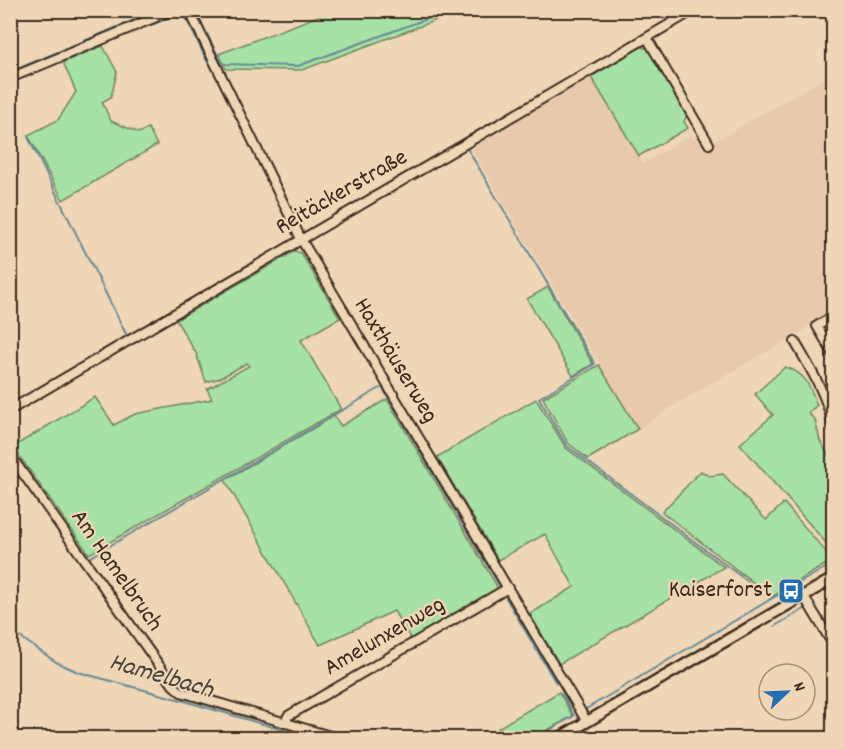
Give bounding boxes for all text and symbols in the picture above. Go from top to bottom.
street label: Reitäckerstraße [270,141,414,245]
street label: Haxthäuserweg [344,292,446,430]
street label: Am Hamelbruch [61,503,171,639]
place label: Kaiserforst [669,574,772,608]
bus stop icon: Kaiserforst [776,576,806,606]
street label: Amelunxenweg [318,589,452,685]
water label: Hamelbach [105,644,218,710]
north arrow [757,662,817,722]
text: N [786,679,811,695]

